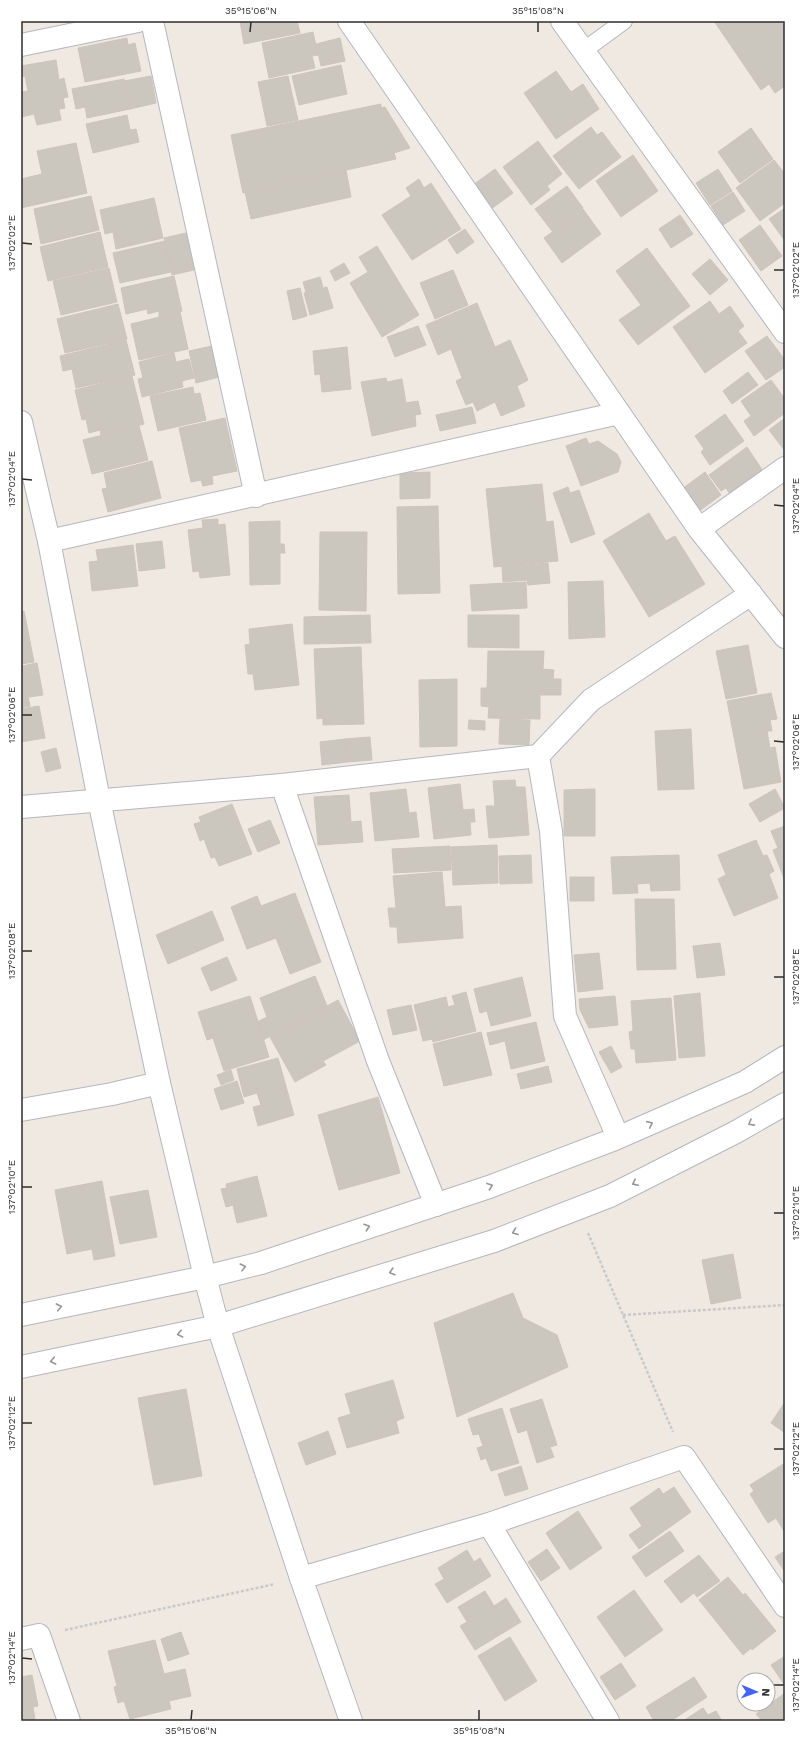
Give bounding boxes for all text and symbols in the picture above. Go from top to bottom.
text: 35°15'06"N [225,5,277,16]
text: 35°15'08"N [512,5,564,16]
text: 137°02'02"E [6,215,17,271]
text: 137°02'02"E [790,242,801,298]
text: 137°02'04"E [6,451,17,507]
text: 137°02'04"E [790,478,801,534]
text: 137°02'06"E [6,687,17,743]
text: 137°02'06"E [790,714,801,770]
text: 137°02'08"E [6,923,17,979]
text: 137°02'08"E [790,949,801,1005]
one-way arrow [748,1119,755,1126]
one-way arrow [646,1120,653,1128]
text: 137°02'10"E [6,1160,17,1214]
one-way arrow [632,1178,640,1186]
one-way arrow [486,1183,493,1191]
text: 137°02'10"E [790,1186,801,1240]
one-way arrow [363,1224,370,1232]
one-way arrow [512,1228,519,1236]
one-way arrow [239,1263,246,1272]
one-way arrow [388,1267,395,1276]
one-way arrow [56,1304,62,1312]
one-way arrow [177,1329,183,1337]
one-way arrow [50,1356,56,1364]
text: 137°02'12"E [6,1396,17,1450]
text: 137°02'12"E [790,1422,801,1476]
text: 137°02'14"E [6,1631,17,1685]
text: 137°02'14"E [790,1658,801,1712]
north arrow [736,1672,776,1712]
text: N [759,1688,772,1697]
text: 35°15'06"N [165,1725,217,1736]
text: 35°15'08"N [453,1725,505,1736]

